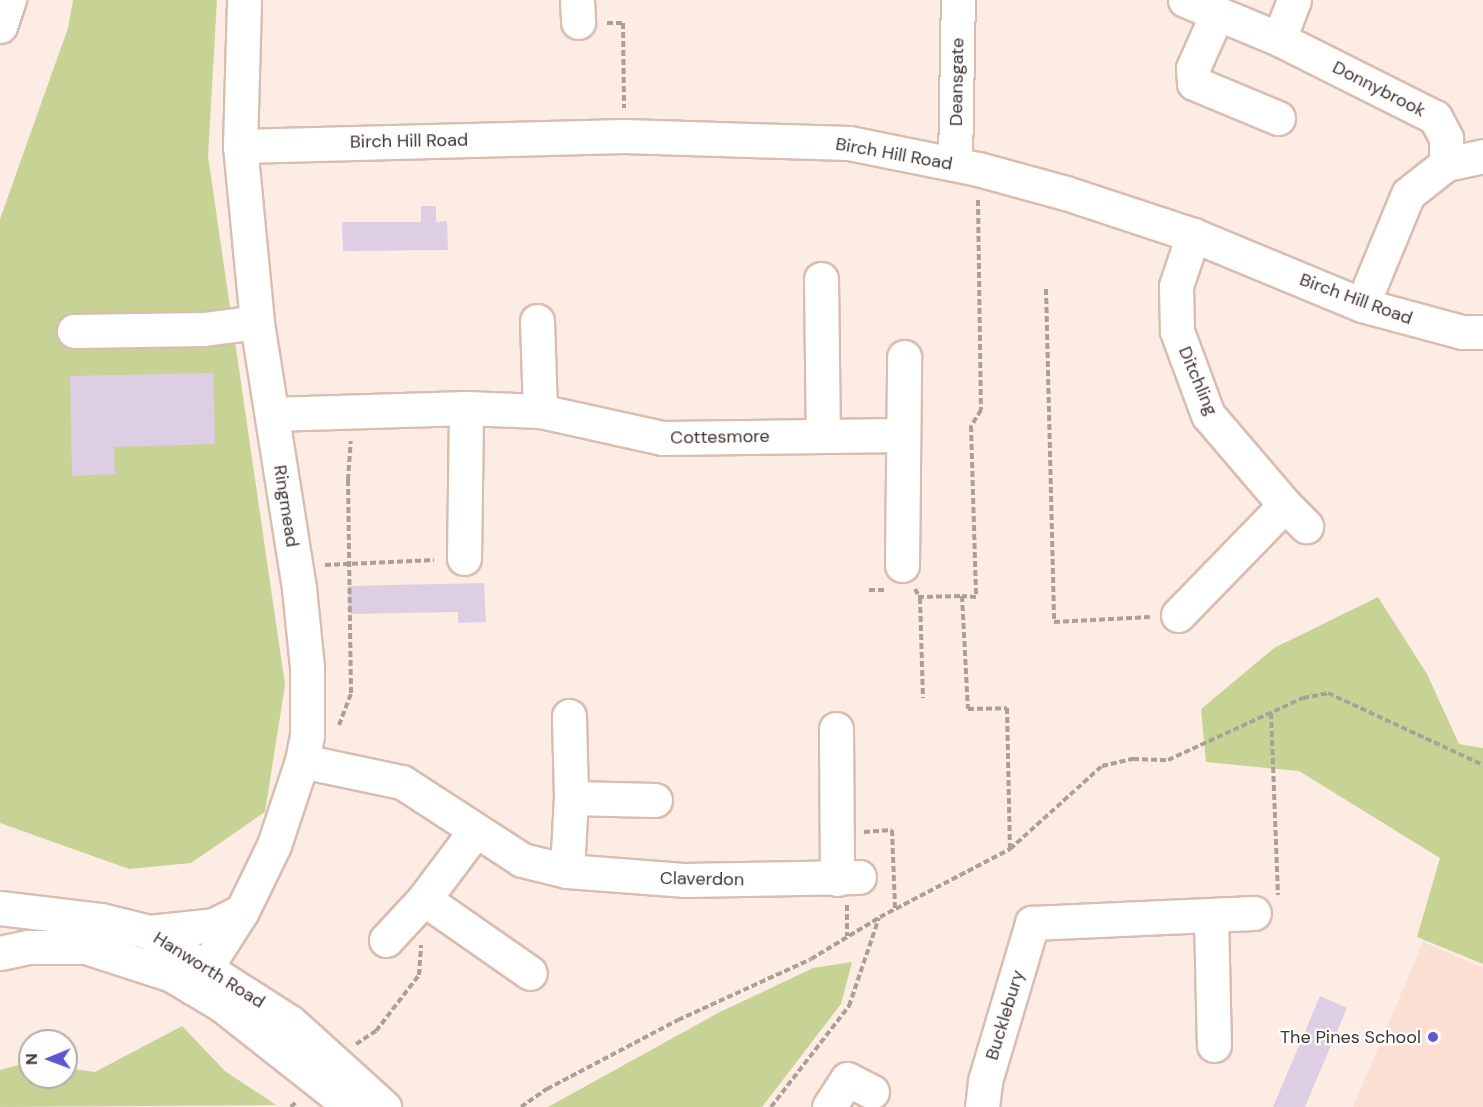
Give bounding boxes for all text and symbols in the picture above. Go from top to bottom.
street label: Deansgate [945,38,969,126]
street label: Donnybrook [1329,56,1429,122]
street label: Birch Hill Road [350,129,468,153]
street label: Birch Hill Road [834,133,954,175]
street label: Birch Hill Road [1297,269,1415,329]
street label: Ditchling [1174,343,1222,419]
street label: Cottesmore [670,425,770,449]
street label: Ringmead [269,463,303,549]
street label: Claverdon [660,867,744,891]
street label: Hanworth Road [149,927,269,1013]
street label: Bucklebury [981,967,1029,1063]
place label: The Pines School [1280,1026,1421,1048]
north arrow [18,1029,78,1089]
marker: The Pines School [1426,1030,1440,1044]
text: N [21,1053,42,1065]

